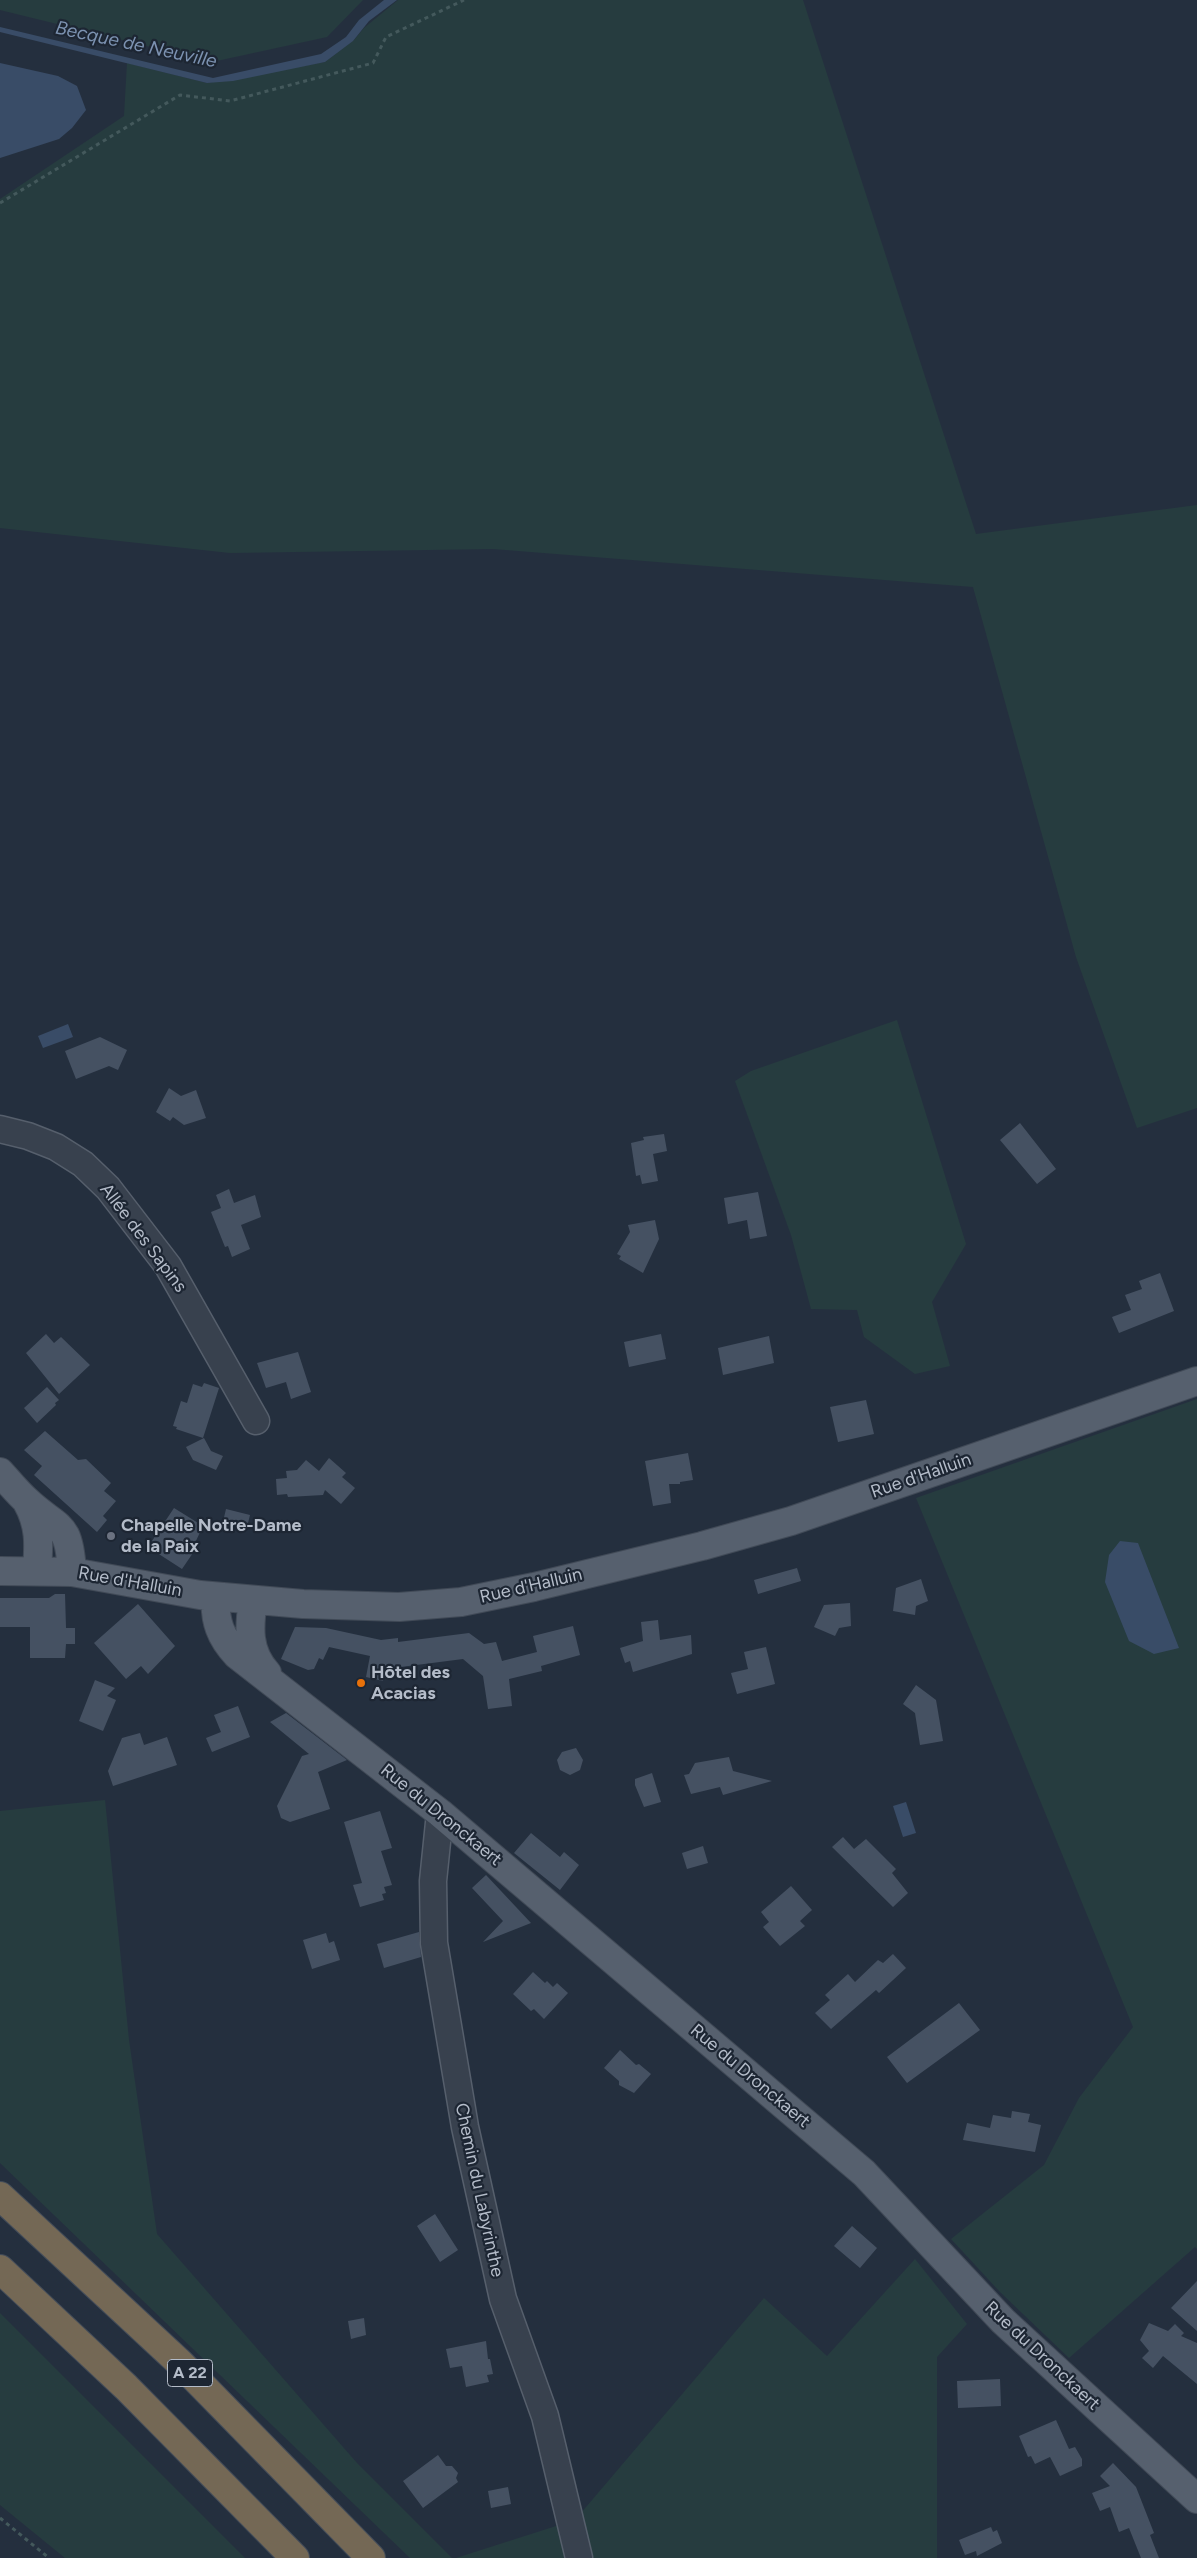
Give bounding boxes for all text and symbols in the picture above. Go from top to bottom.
water label: Becque de Neuville [53,17,219,73]
street label: Allée des Sapins [95,1179,191,1297]
street label: Rue d'Halluin [868,1449,974,1503]
place label: Chapelle Notre-Dame de la Paix [121,1515,301,1558]
marker: Chapelle Notre-Dame de la Paix [105,1530,117,1542]
street label: Rue d'Halluin [77,1562,183,1602]
street label: Rue d'Halluin [478,1564,584,1608]
place label: Hôtel des Acacias [371,1662,450,1705]
marker: Hôtel des Acacias [355,1677,367,1689]
street label: Rue du Dronckaert [376,1759,506,1871]
street label: Rue du Dronckaert [686,2020,814,2132]
street label: Chemin du Labyrinthe [450,2101,508,2279]
street label: Rue du Dronckaert [980,2297,1104,2415]
road number: A 22 [168,2360,212,2386]

